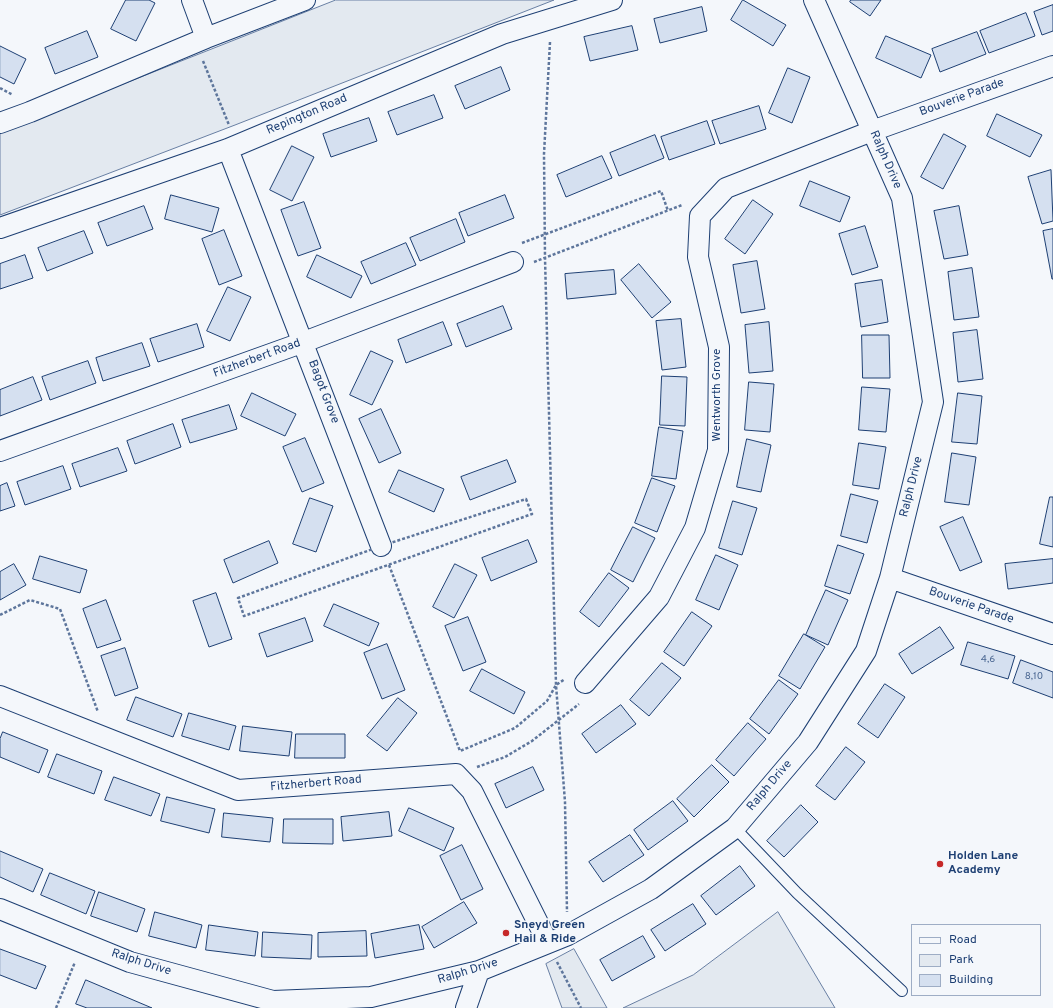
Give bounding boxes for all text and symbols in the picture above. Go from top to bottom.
street label: Bouverie Parade [918,76,1006,120]
street label: Repington Road [265,92,349,138]
street label: Ralph Drive [866,129,904,191]
street label: Fitzherbert Road [211,337,303,381]
street label: Wentworth Grove [711,349,725,441]
street label: Bagot Grove [304,358,342,426]
street label: Ralph Drive [898,455,926,519]
street label: Bouverie Parade [927,585,1015,627]
house number: 4,6 [981,654,995,666]
house number: 8,10 [1025,671,1043,683]
street label: Ralph Drive [745,758,795,814]
street label: Fitzherbert Road [270,773,362,795]
place label: Holden Lane Academy [948,850,1018,878]
marker: Holden Lane Academy [935,859,945,869]
place label: Sneyd Green Hail & Ride [514,919,585,947]
legend [911,924,1041,996]
marker: Sneyd Green Hail & Ride [501,928,511,938]
text: Road [949,932,977,948]
street label: Ralph Drive [109,947,173,979]
text: Park [949,952,974,968]
street label: Ralph Drive [436,956,500,988]
text: Building [949,972,993,988]

